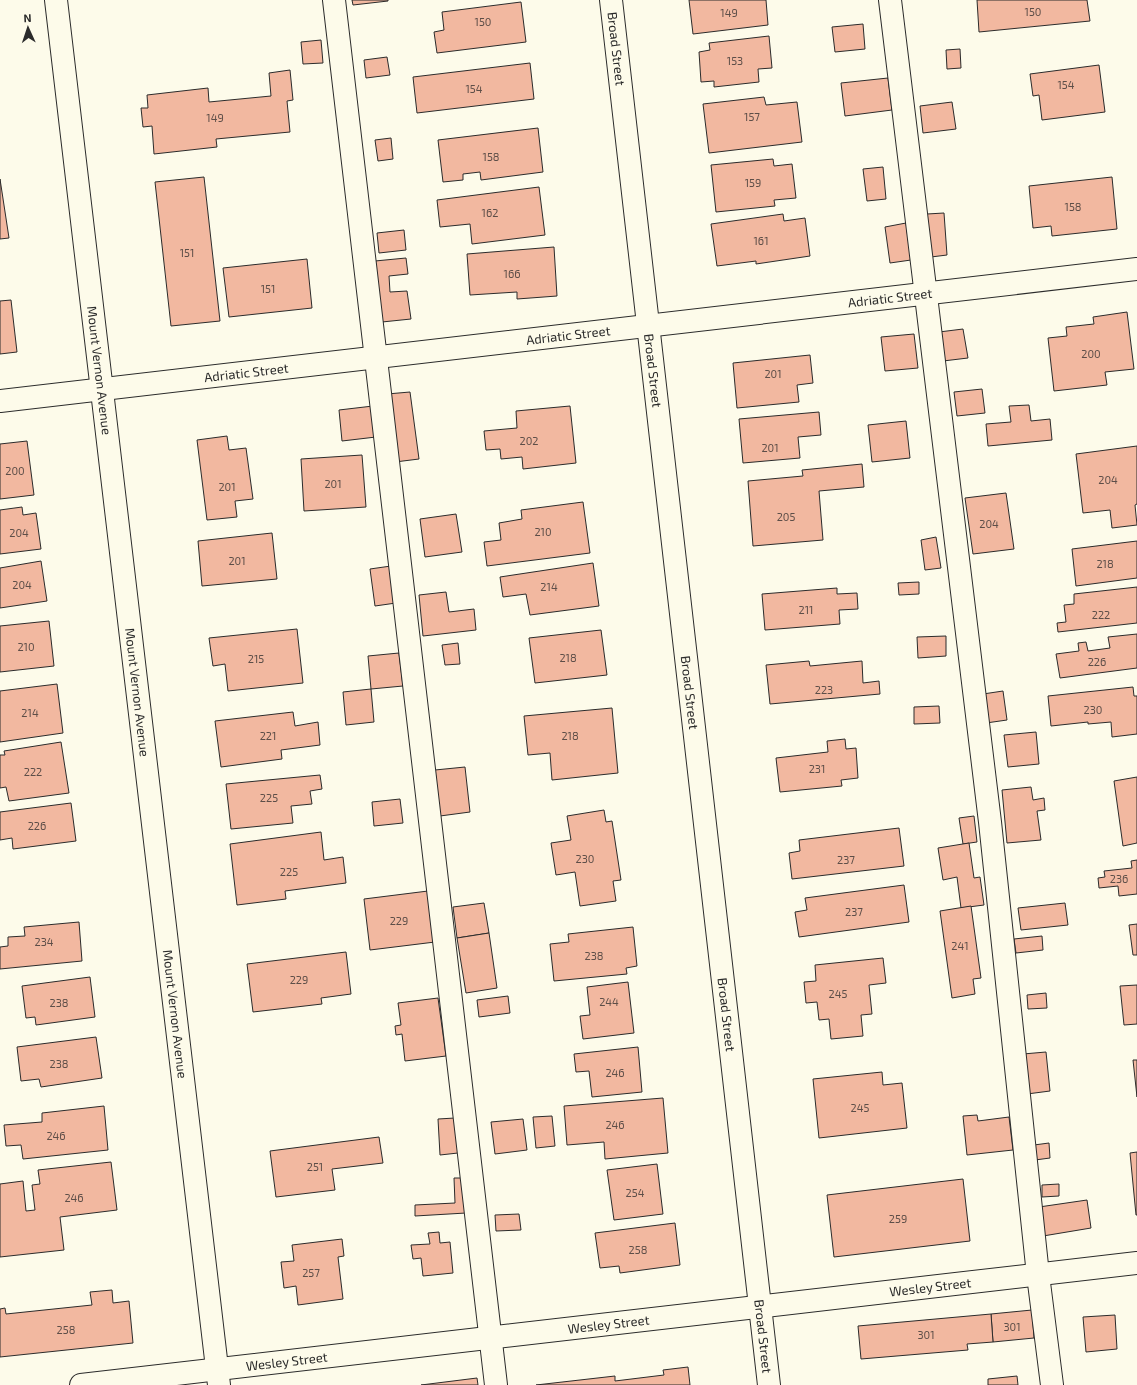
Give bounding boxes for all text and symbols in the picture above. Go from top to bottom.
house number: 150 [1025,5,1041,18]
house number: 149 [720,6,738,19]
north arrow [8,8,48,48]
text: N [23,11,32,24]
street label: Broad Street [604,11,629,86]
house number: 150 [475,15,491,28]
house number: 153 [727,54,743,67]
house number: 154 [1057,78,1075,91]
house number: 154 [465,82,483,95]
house number: 157 [744,110,760,123]
house number: 149 [206,111,224,124]
house number: 158 [483,150,499,163]
house number: 159 [745,176,761,189]
house number: 158 [1065,200,1081,213]
house number: 162 [482,206,498,219]
house number: 161 [753,234,769,247]
house number: 151 [180,246,194,259]
house number: 166 [504,267,520,280]
house number: 151 [261,282,275,295]
street label: Adriatic Street [847,285,933,311]
street label: Mount Vernon Avenue [84,305,115,436]
street label: Adriatic Street [525,322,611,348]
street label: Broad Street [641,333,665,408]
house number: 200 [1081,347,1101,360]
street label: Adriatic Street [203,360,289,385]
house number: 201 [764,367,782,380]
house number: 202 [520,434,539,447]
house number: 201 [761,441,779,454]
house number: 200 [5,464,25,477]
house number: 204 [1098,473,1118,486]
house number: 201 [324,477,342,490]
house number: 201 [218,480,236,493]
house number: 205 [777,510,795,523]
house number: 204 [979,517,999,530]
house number: 210 [534,525,552,538]
house number: 204 [9,526,29,539]
house number: 201 [228,554,246,567]
house number: 218 [1096,557,1114,570]
house number: 204 [12,578,32,591]
house number: 214 [540,580,558,593]
house number: 211 [799,603,813,616]
house number: 222 [1092,608,1110,621]
street label: Mount Vernon Avenue [122,627,153,758]
house number: 210 [17,640,35,653]
house number: 218 [559,651,577,664]
house number: 215 [248,652,264,665]
street label: Broad Street [678,655,702,730]
house number: 226 [1088,655,1106,668]
house number: 223 [815,683,833,696]
house number: 230 [1084,703,1102,716]
house number: 214 [21,706,39,719]
house number: 221 [260,729,276,742]
house number: 218 [561,729,579,742]
house number: 231 [809,762,825,775]
house number: 222 [24,765,42,778]
house number: 225 [260,791,278,804]
house number: 226 [28,819,46,832]
house number: 230 [576,852,594,865]
house number: 237 [837,853,855,866]
house number: 225 [280,865,298,878]
house number: 236 [1110,872,1128,885]
house number: 237 [845,905,863,918]
house number: 229 [390,914,408,927]
house number: 234 [34,935,54,948]
house number: 241 [951,939,969,952]
street label: Mount Vernon Avenue [160,949,191,1079]
house number: 238 [585,949,603,962]
house number: 229 [290,973,308,986]
street label: Broad Street [715,977,739,1052]
house number: 245 [829,987,848,1000]
house number: 244 [599,995,619,1008]
house number: 238 [50,996,68,1009]
house number: 238 [50,1057,68,1070]
house number: 246 [605,1066,625,1079]
house number: 245 [851,1101,870,1114]
house number: 246 [605,1118,625,1131]
house number: 246 [46,1129,66,1142]
house number: 251 [307,1160,323,1173]
house number: 254 [626,1186,645,1199]
house number: 246 [64,1191,84,1204]
house number: 259 [889,1212,907,1225]
house number: 258 [629,1243,647,1256]
house number: 257 [302,1266,320,1279]
street label: Wesley Street [889,1274,972,1300]
street label: Broad Street [751,1299,776,1374]
street label: Wesley Street [567,1311,650,1337]
house number: 301 [1003,1320,1021,1333]
house number: 258 [57,1323,75,1336]
house number: 301 [917,1328,935,1341]
street label: Wesley Street [245,1349,328,1374]

